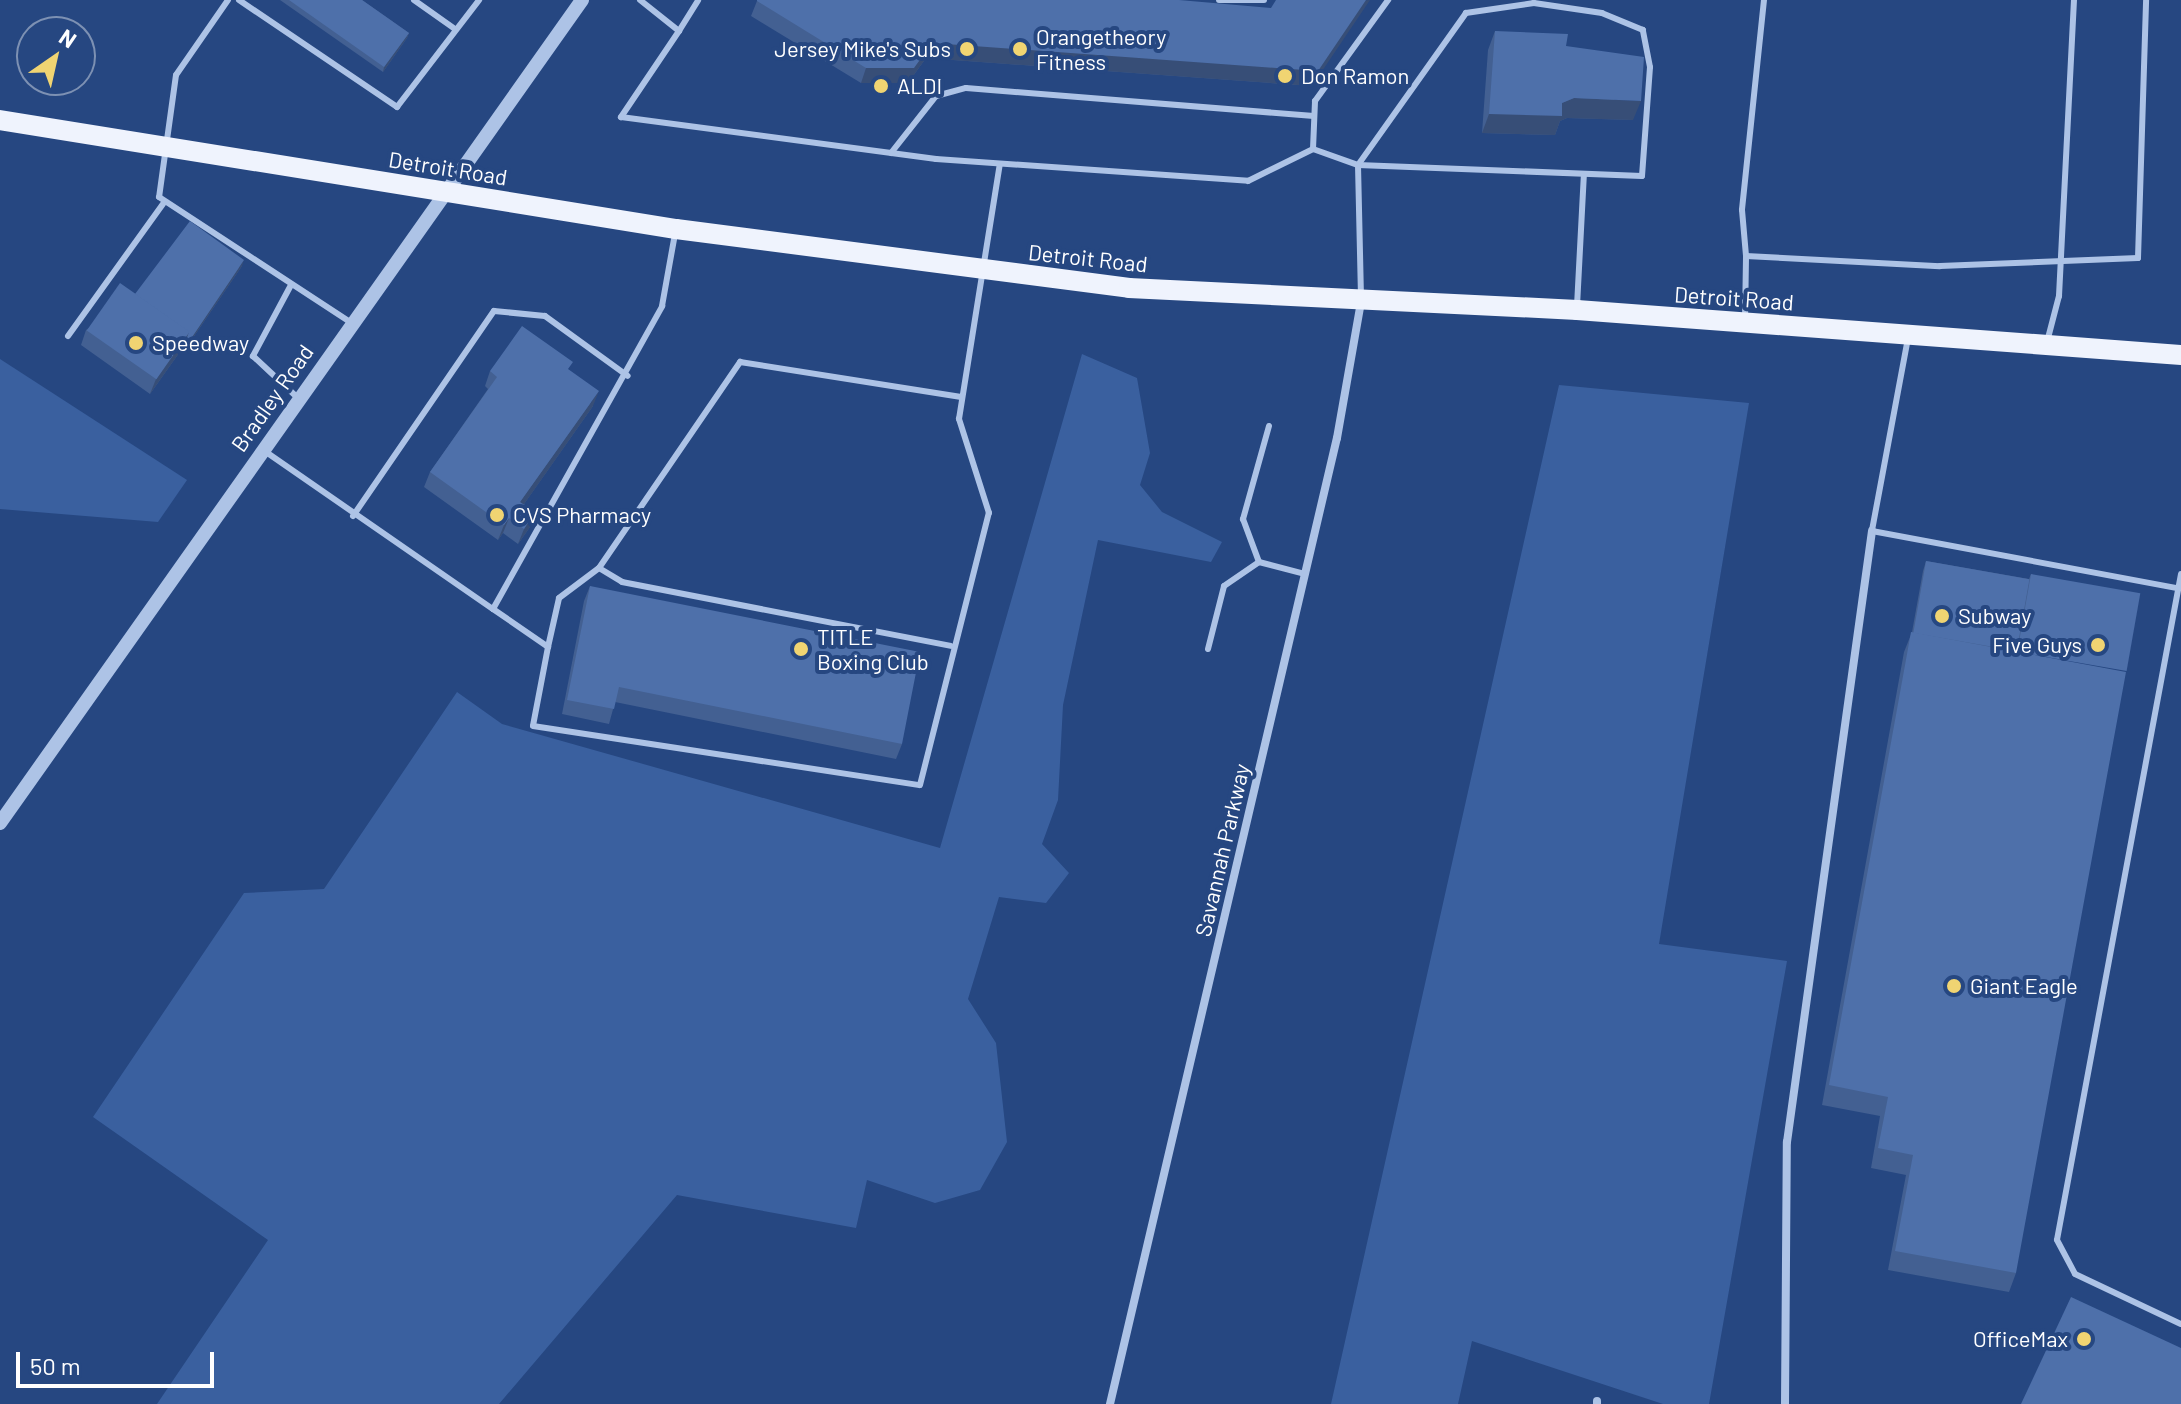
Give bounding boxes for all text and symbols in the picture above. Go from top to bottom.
north arrow [16,16,96,96]
text: N [55,23,82,53]
place label: Orangetheory Fitness [1036,23,1166,74]
place label: Jersey Mike's Subs [774,36,951,62]
marker: Jersey Mike's Subs [958,40,976,58]
marker: Orangetheory Fitness [1011,40,1029,58]
place label: Don Ramon [1301,63,1409,89]
marker: Don Ramon [1276,67,1294,85]
place label: ALDI [897,73,942,99]
marker: ALDI [872,77,890,95]
street label: Detroit Road [387,146,509,190]
street label: Detroit Road [1027,239,1149,277]
street label: Detroit Road [1673,281,1795,315]
place label: Speedway [152,330,249,356]
marker: Speedway [127,334,145,352]
street label: Bradley Road [225,339,319,457]
place label: CVS Pharmacy [513,502,651,528]
marker: CVS Pharmacy [488,506,506,524]
place label: Subway [1958,603,2031,629]
marker: Subway [1933,607,1951,625]
place label: TITLE Boxing Club [817,623,929,674]
place label: Five Guys [1992,632,2082,658]
marker: Five Guys [2089,636,2107,654]
marker: TITLE Boxing Club [792,640,810,658]
street label: Savannah Parkway [1189,761,1255,939]
place label: Giant Eagle [1970,973,2078,999]
marker: Giant Eagle [1945,977,1963,995]
place label: OfficeMax [1973,1326,2068,1352]
marker: OfficeMax [2075,1330,2093,1348]
scale bar [20,1336,218,1386]
text: 50 m [30,1351,81,1380]

